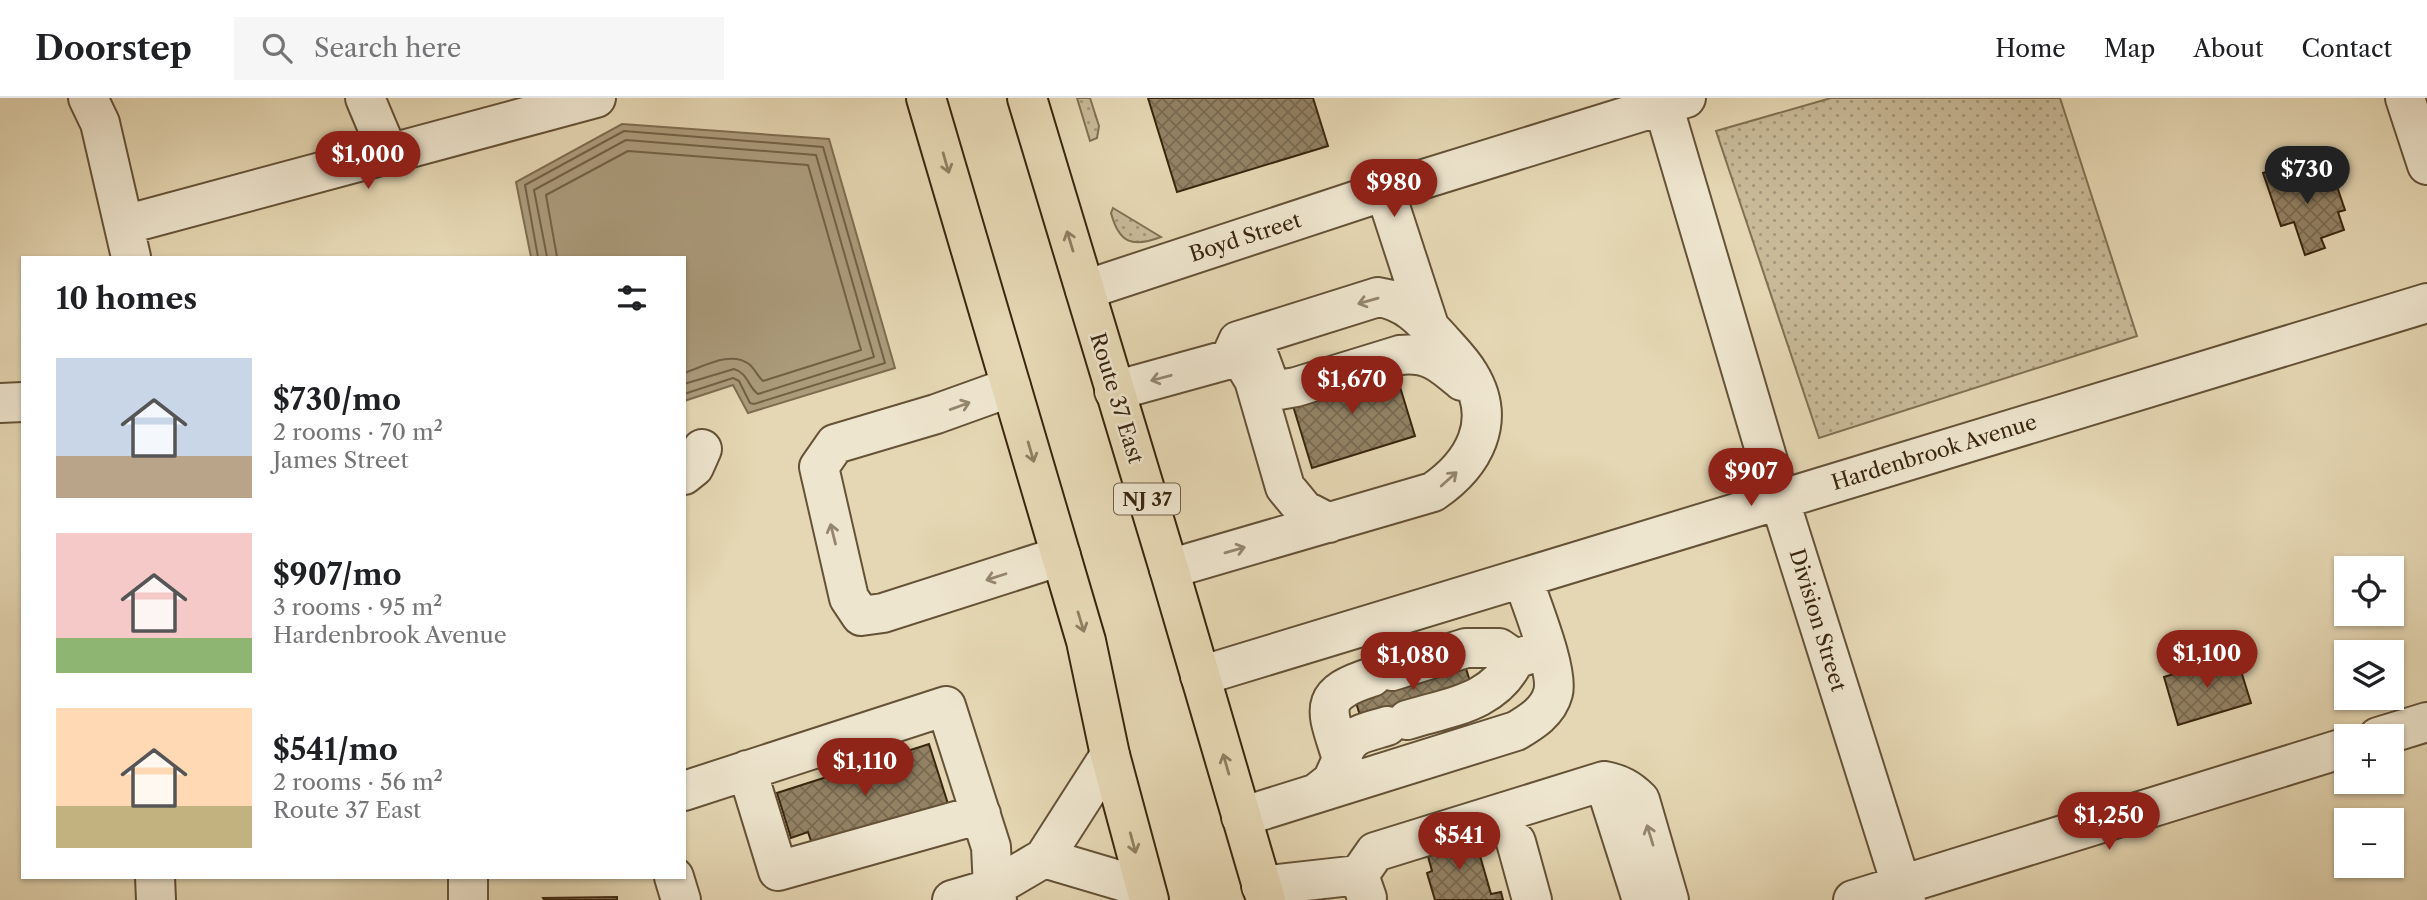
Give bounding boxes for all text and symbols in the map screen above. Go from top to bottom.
search box [234,17,724,80]
text: Doorstep [35,28,192,69]
icon: search [258,29,296,67]
text: Search here [314,32,461,64]
text: Home [1995,34,2066,63]
text: Map [2104,34,2155,63]
text: About [2193,34,2264,63]
text: Contact [2302,34,2392,63]
pin: $1,000 [311,132,425,191]
text: $1,000 [331,140,405,168]
pin: $730 [2266,146,2348,206]
one-way arrow [940,152,953,174]
text: $730 [2281,155,2333,183]
pin: $980 [1353,159,1435,219]
text: $980 [1366,168,1422,196]
street label: Boyd Street [1186,207,1305,267]
one-way arrow [1062,230,1075,252]
icon: filters [613,279,651,317]
text: 10 homes [56,280,197,317]
one-way arrow [1357,295,1380,308]
street label: Route 37 East [1085,330,1149,467]
pin: $1,670 [1295,356,1409,416]
text: $1,670 [1317,365,1387,393]
one-way arrow [1150,372,1172,385]
text: $730/mo [273,381,401,418]
icon: home [112,386,196,470]
one-way arrow [948,399,970,411]
street label: Hardenbrook Avenue [1828,409,2040,495]
text: 2 rooms · 70 m² [273,418,443,446]
one-way arrow [1025,441,1038,463]
text: James Street [273,446,409,474]
pin: $907 [1710,448,1792,508]
text: $907 [1724,457,1778,485]
one-way arrow [1440,471,1457,488]
road number: NJ 37 [1114,484,1180,514]
one-way arrow [826,523,840,546]
one-way arrow [1223,543,1245,556]
street label: Division Street [1784,546,1852,695]
text: $907/mo [273,556,402,593]
map controls [2334,556,2404,878]
button: locate [2334,556,2404,626]
icon: home [112,561,196,645]
one-way arrow [986,572,1008,584]
text: 3 rooms · 95 m² [273,593,442,621]
one-way arrow [1075,610,1088,632]
text: Hardenbrook Avenue [273,621,507,649]
pin: $1,100 [2150,630,2264,690]
pin: $1,080 [1356,632,1470,692]
text: $1,100 [2173,639,2241,667]
button: layers [2334,640,2404,710]
text: $1,080 [1377,641,1449,669]
button: + [2334,724,2404,794]
text: $541/mo [273,731,398,768]
icon: home [112,736,196,820]
pin: $1,110 [808,738,922,798]
text: $1,110 [833,747,897,775]
one-way arrow [1218,753,1231,775]
text: 2 rooms · 56 m² [273,768,443,796]
pin: $1,250 [2052,792,2166,852]
text: Route 37 East [273,796,421,824]
text: $1,250 [2074,801,2144,829]
button: − [2334,808,2404,878]
pin: $541 [1418,812,1500,872]
text: $541 [1434,821,1484,849]
one-way arrow [1642,824,1655,846]
one-way arrow [1128,832,1141,854]

